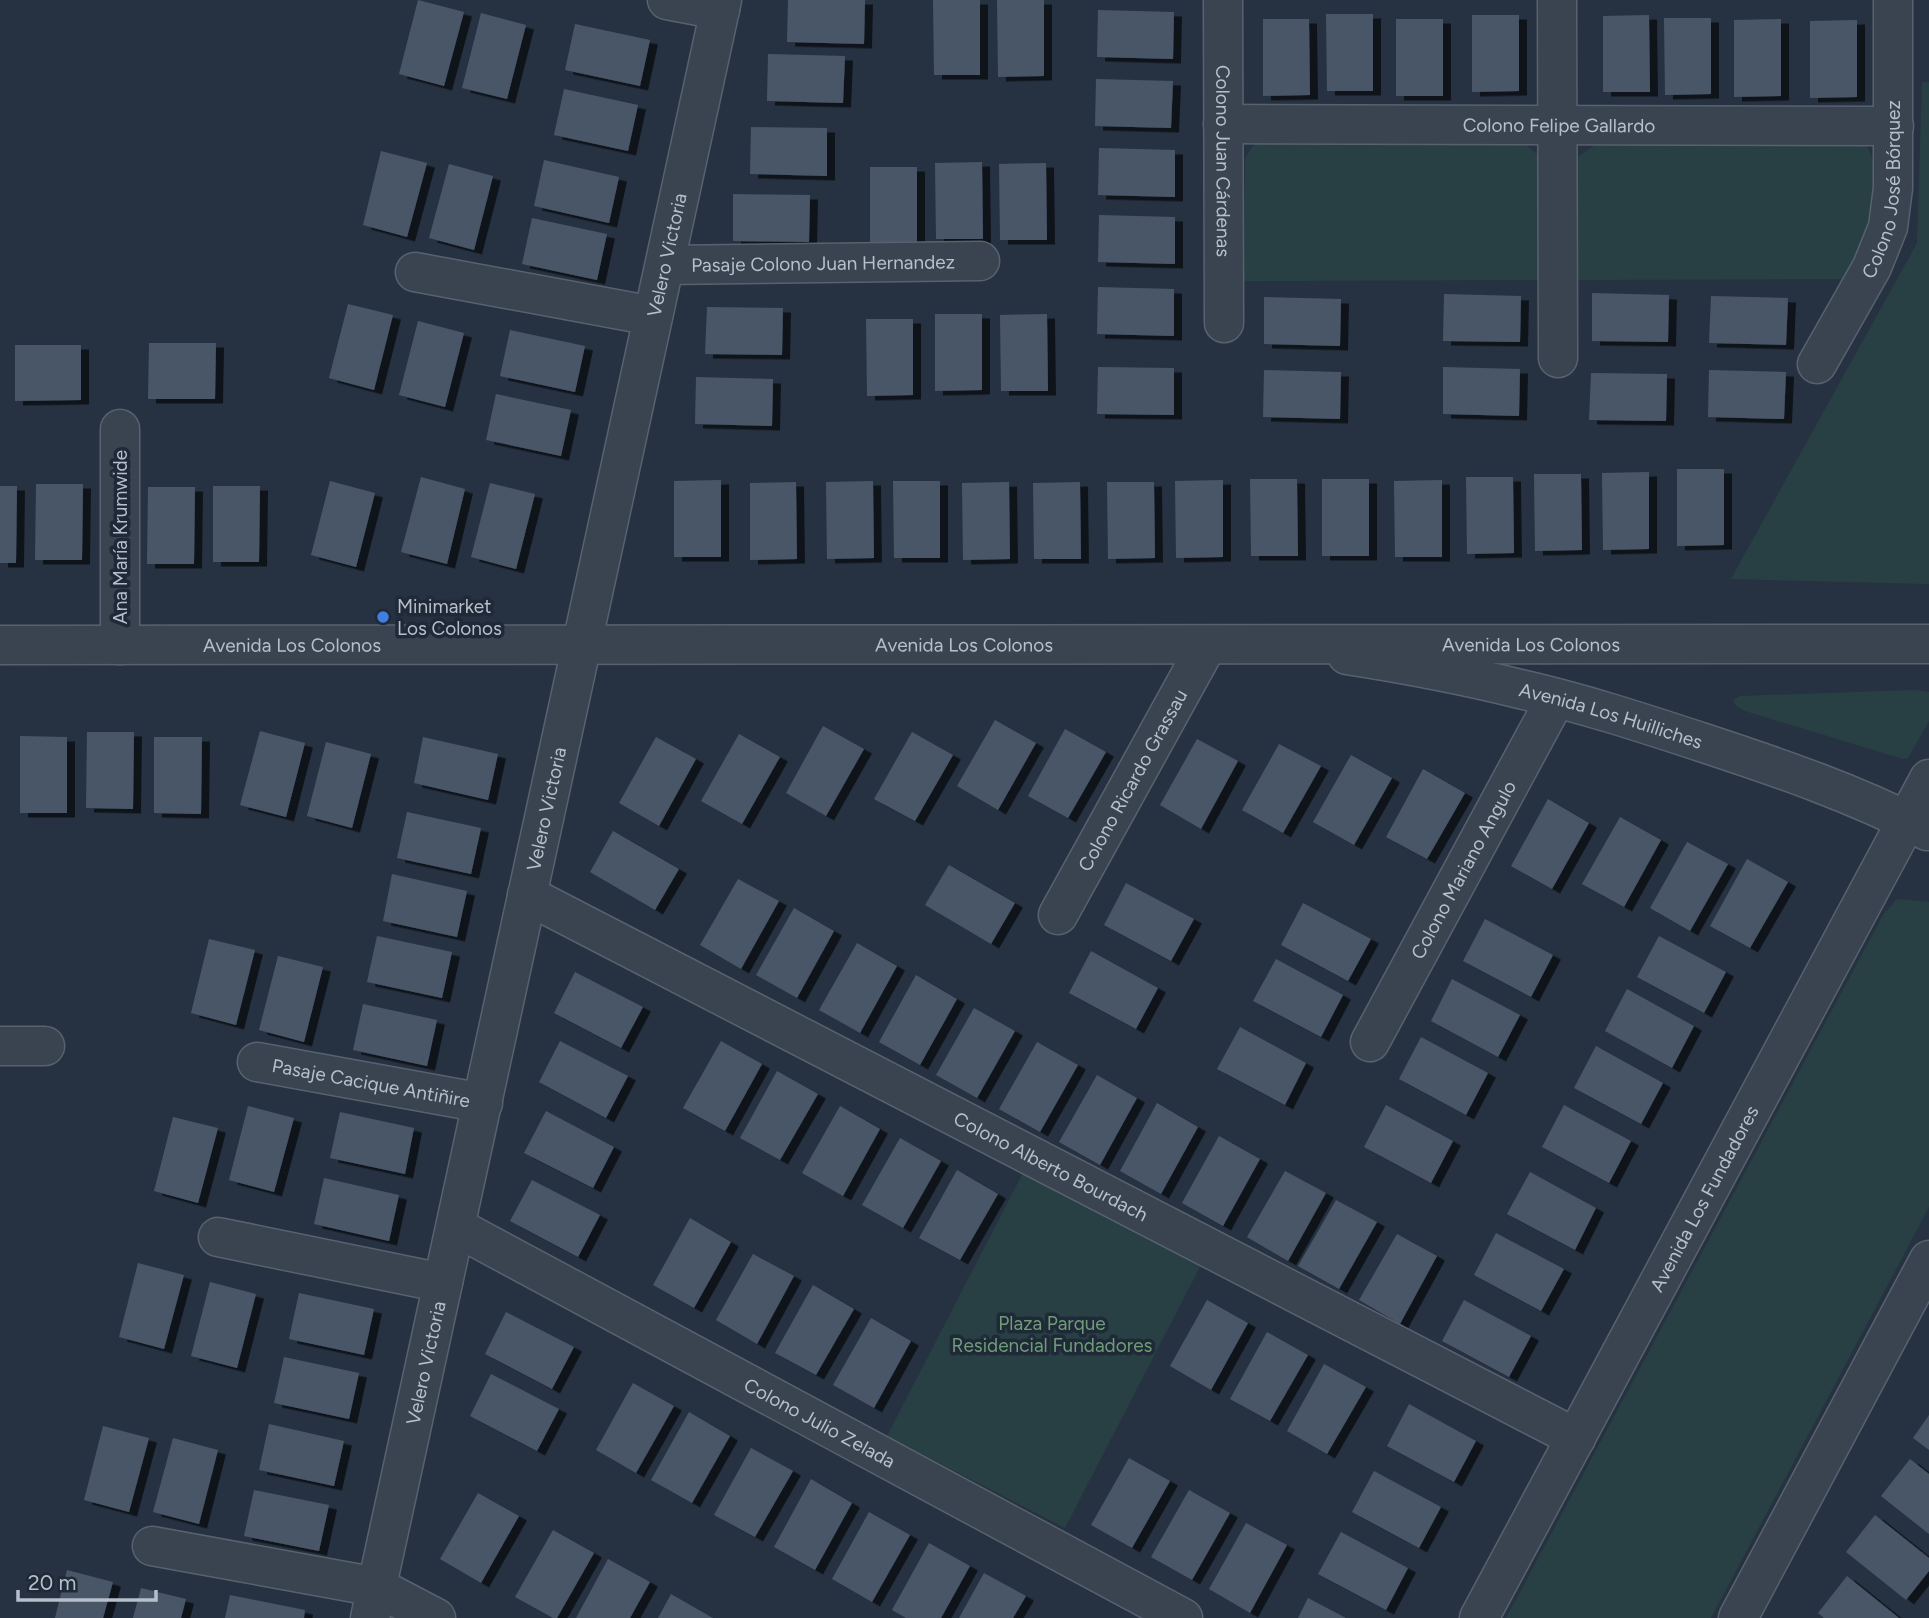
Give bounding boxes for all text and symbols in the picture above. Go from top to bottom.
street label: Colono Juan Cárdenas [1212,65,1235,257]
street label: Colono José Bórquez [1856,100,1905,282]
street label: Colono Felipe Gallardo [1463,113,1655,137]
street label: Velero Victoria [642,191,691,319]
street label: Pasaje Colono Juan Hernandez [691,250,955,276]
street label: Ana María Krumwide [109,450,132,624]
place label: Minimarket Los Colonos [397,595,502,640]
marker: Minimarket Los Colonos [375,609,391,625]
street label: Avenida Los Colonos [203,633,381,656]
street label: Avenida Los Colonos [875,633,1053,656]
street label: Avenida Los Colonos [1442,633,1620,656]
street label: Avenida Los Huilliches [1517,678,1706,753]
street label: Colono Ricardo Grassau [1073,685,1192,875]
street label: Velero Victoria [521,745,571,873]
street label: Colono Mariano Angulo [1406,776,1521,963]
street label: Pasaje Cacique Antiñire [270,1053,472,1112]
street label: Avenida Los Fundadores [1645,1101,1763,1296]
street label: Colono Alberto Bourdach [950,1106,1152,1226]
street label: Velero Victoria [401,1299,450,1427]
park label: Plaza Parque Residencial Fundadores [952,1312,1153,1357]
street label: Colono Julio Zelada [740,1373,899,1473]
scale bar [18,1558,156,1602]
text: 20 m [28,1570,76,1595]

